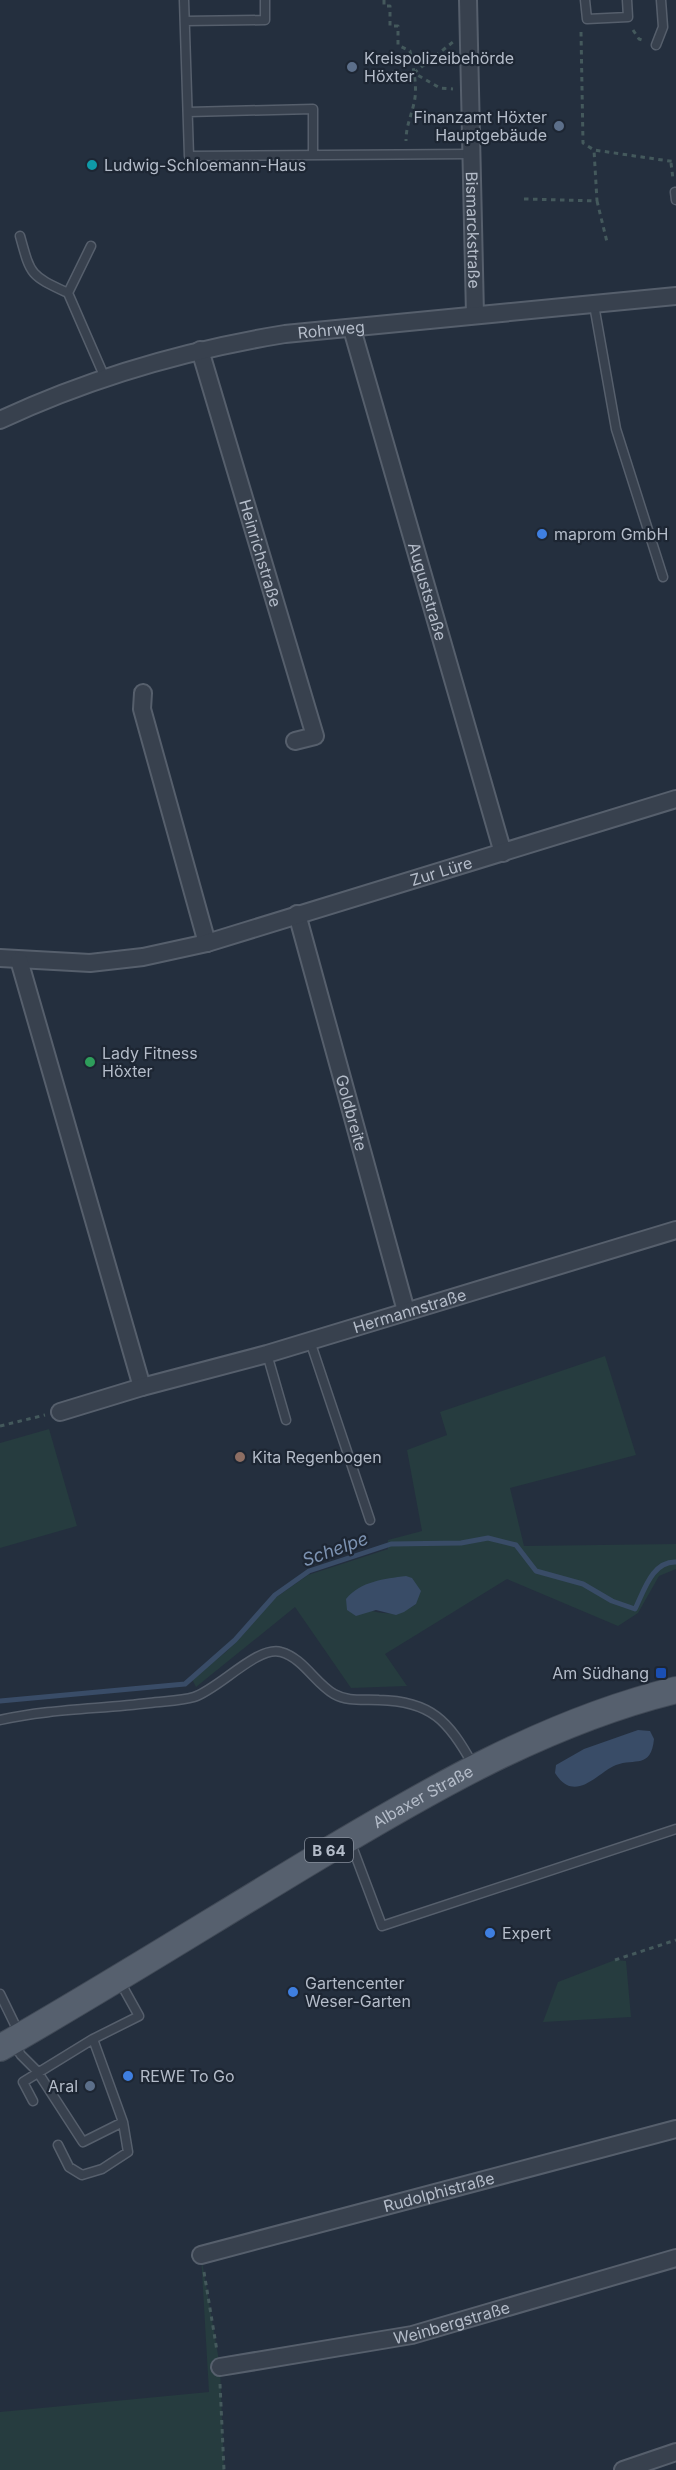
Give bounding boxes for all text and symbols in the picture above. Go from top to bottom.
place label: Kreispolizeibehörde Höxter [364,48,514,86]
marker: Kreispolizeibehörde Höxter [345,60,359,74]
place label: Finanzamt Höxter Hauptgebäude [414,107,547,145]
marker: Finanzamt Höxter Hauptgebäude [552,119,566,133]
place label: Ludwig-Schloemann-Haus [104,155,306,175]
marker: Ludwig-Schloemann-Haus [85,158,99,172]
street label: Bismarckstraße [462,171,484,289]
street label: Rohrweg [297,316,366,343]
street label: Heinrichstraße [235,497,286,609]
place label: maprom GmbH [554,524,668,544]
marker: maprom GmbH [535,527,549,541]
street label: Auguststraße [404,540,451,643]
street label: Zur Lüre [408,852,475,890]
place label: Lady Fitness Höxter [102,1043,198,1081]
marker: Lady Fitness Höxter [83,1055,97,1069]
street label: Goldbreite [332,1072,372,1153]
street label: Hermannstraße [351,1284,469,1337]
place label: Kita Regenbogen [252,1447,382,1467]
marker: Kita Regenbogen [233,1450,247,1464]
water label: Schelpe [299,1527,371,1571]
place label: Am Südhang [552,1663,649,1683]
marker: Am Südhang [654,1666,668,1680]
street label: Albaxer Straße [369,1761,476,1832]
road number: B 64 [305,1838,353,1862]
place label: Expert [502,1923,551,1943]
marker: Expert [483,1926,497,1940]
place label: Gartencenter Weser-Garten [305,1973,411,2011]
marker: Gartencenter Weser-Garten [286,1985,300,1999]
place label: REWE To Go [140,2066,235,2086]
marker: REWE To Go [121,2069,135,2083]
place label: Aral [48,2076,78,2096]
marker: Aral [83,2079,97,2093]
street label: Rudolphistraße [381,2168,496,2216]
street label: Weinbergstraße [392,2297,512,2348]

